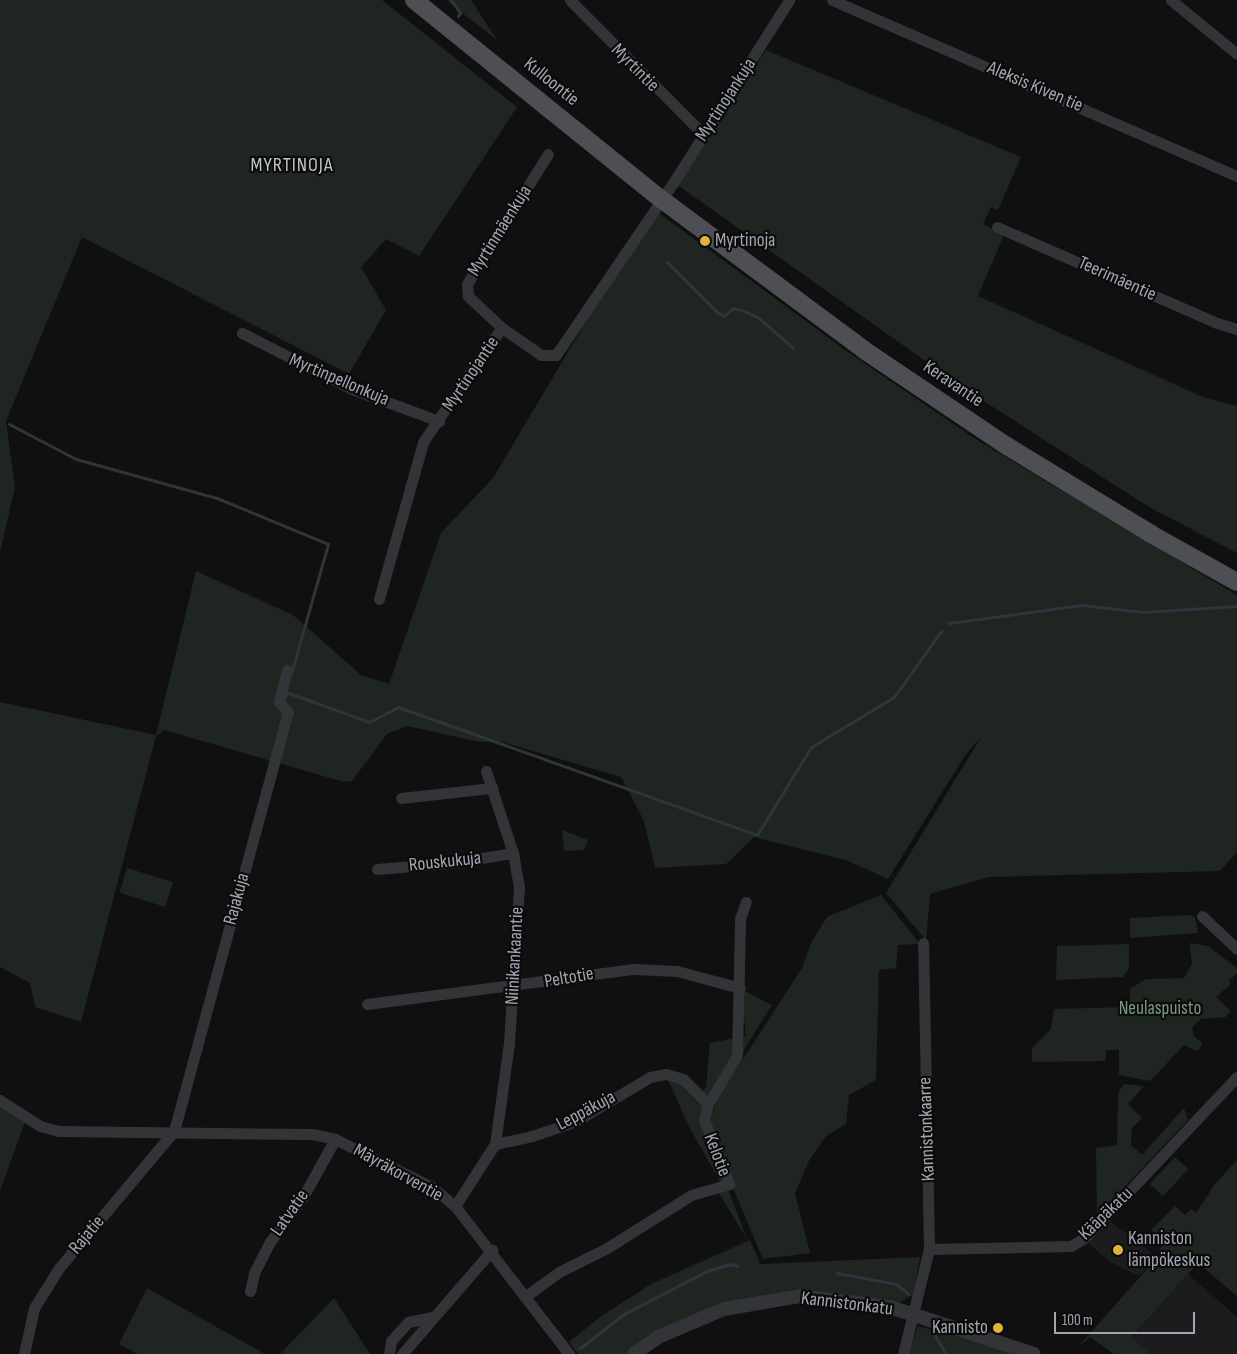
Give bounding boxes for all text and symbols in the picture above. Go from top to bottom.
street label: Myrtintie [606,39,664,97]
street label: Kulloontie [519,53,583,111]
street label: Myrtinojankuja [691,54,761,146]
street label: Aleksis Kiven tie [984,57,1086,117]
district label: MYRTINOJA [249,153,335,177]
street label: Myrtinmäenkuja [463,181,537,281]
place label: Myrtinoja [715,230,775,252]
marker: Myrtinoja [699,235,711,247]
street label: Teerimäentie [1074,252,1160,306]
street label: Myrtinojantie [438,332,504,416]
street label: Myrtinpellonkuja [286,349,392,411]
street label: Keravantie [919,356,987,412]
street label: Rouskukuja [408,847,482,877]
street label: Rajakuja [219,871,255,927]
street label: Niinikankaantie [501,906,529,1006]
street label: Peltotie [543,962,595,994]
park label: Neulaspuisto [1119,998,1201,1020]
street label: Kannistonkaarre [914,1077,940,1181]
street label: Leppäkuja [553,1086,619,1136]
street label: Kelotie [698,1130,736,1180]
street label: Mäyräkorventie [349,1139,447,1207]
street label: Kääpäkatu [1074,1183,1138,1245]
street label: Latvatie [266,1185,314,1241]
street label: Rajatie [64,1211,110,1259]
place label: Kanniston lämpökeskus [1128,1228,1210,1272]
marker: Kanniston lämpökeskus [1112,1244,1124,1256]
street label: Kannistonkatu [800,1287,894,1321]
scale bar [1057,1302,1198,1334]
text: 100 m [1062,1311,1093,1330]
place label: Kannisto [932,1317,988,1339]
marker: Kannisto [992,1322,1004,1334]

